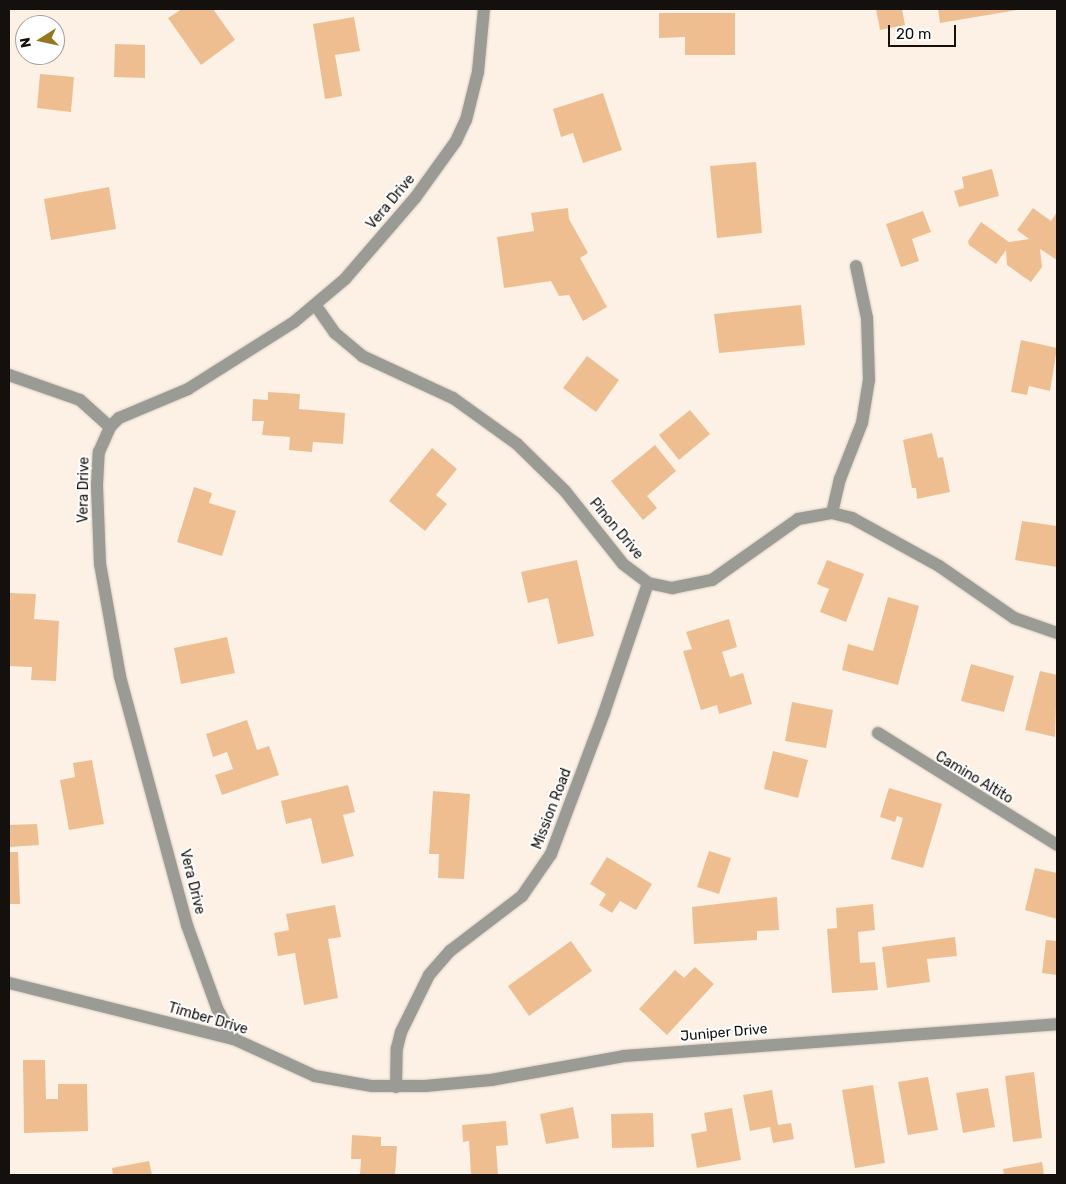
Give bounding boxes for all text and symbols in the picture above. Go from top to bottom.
north arrow [15,15,65,65]
scale bar [891,15,958,47]
text: 20 m [896,25,931,43]
text: N [16,36,35,49]
street label: Vera Drive [363,171,419,233]
street label: Vera Drive [75,457,93,523]
street label: Pinon Drive [586,495,646,563]
street label: Camino Altito [932,748,1016,808]
street label: Mission Road [529,766,575,852]
street label: Vera Drive [176,848,208,916]
street label: Timber Drive [166,1000,250,1038]
street label: Juniper Drive [680,1021,768,1045]

